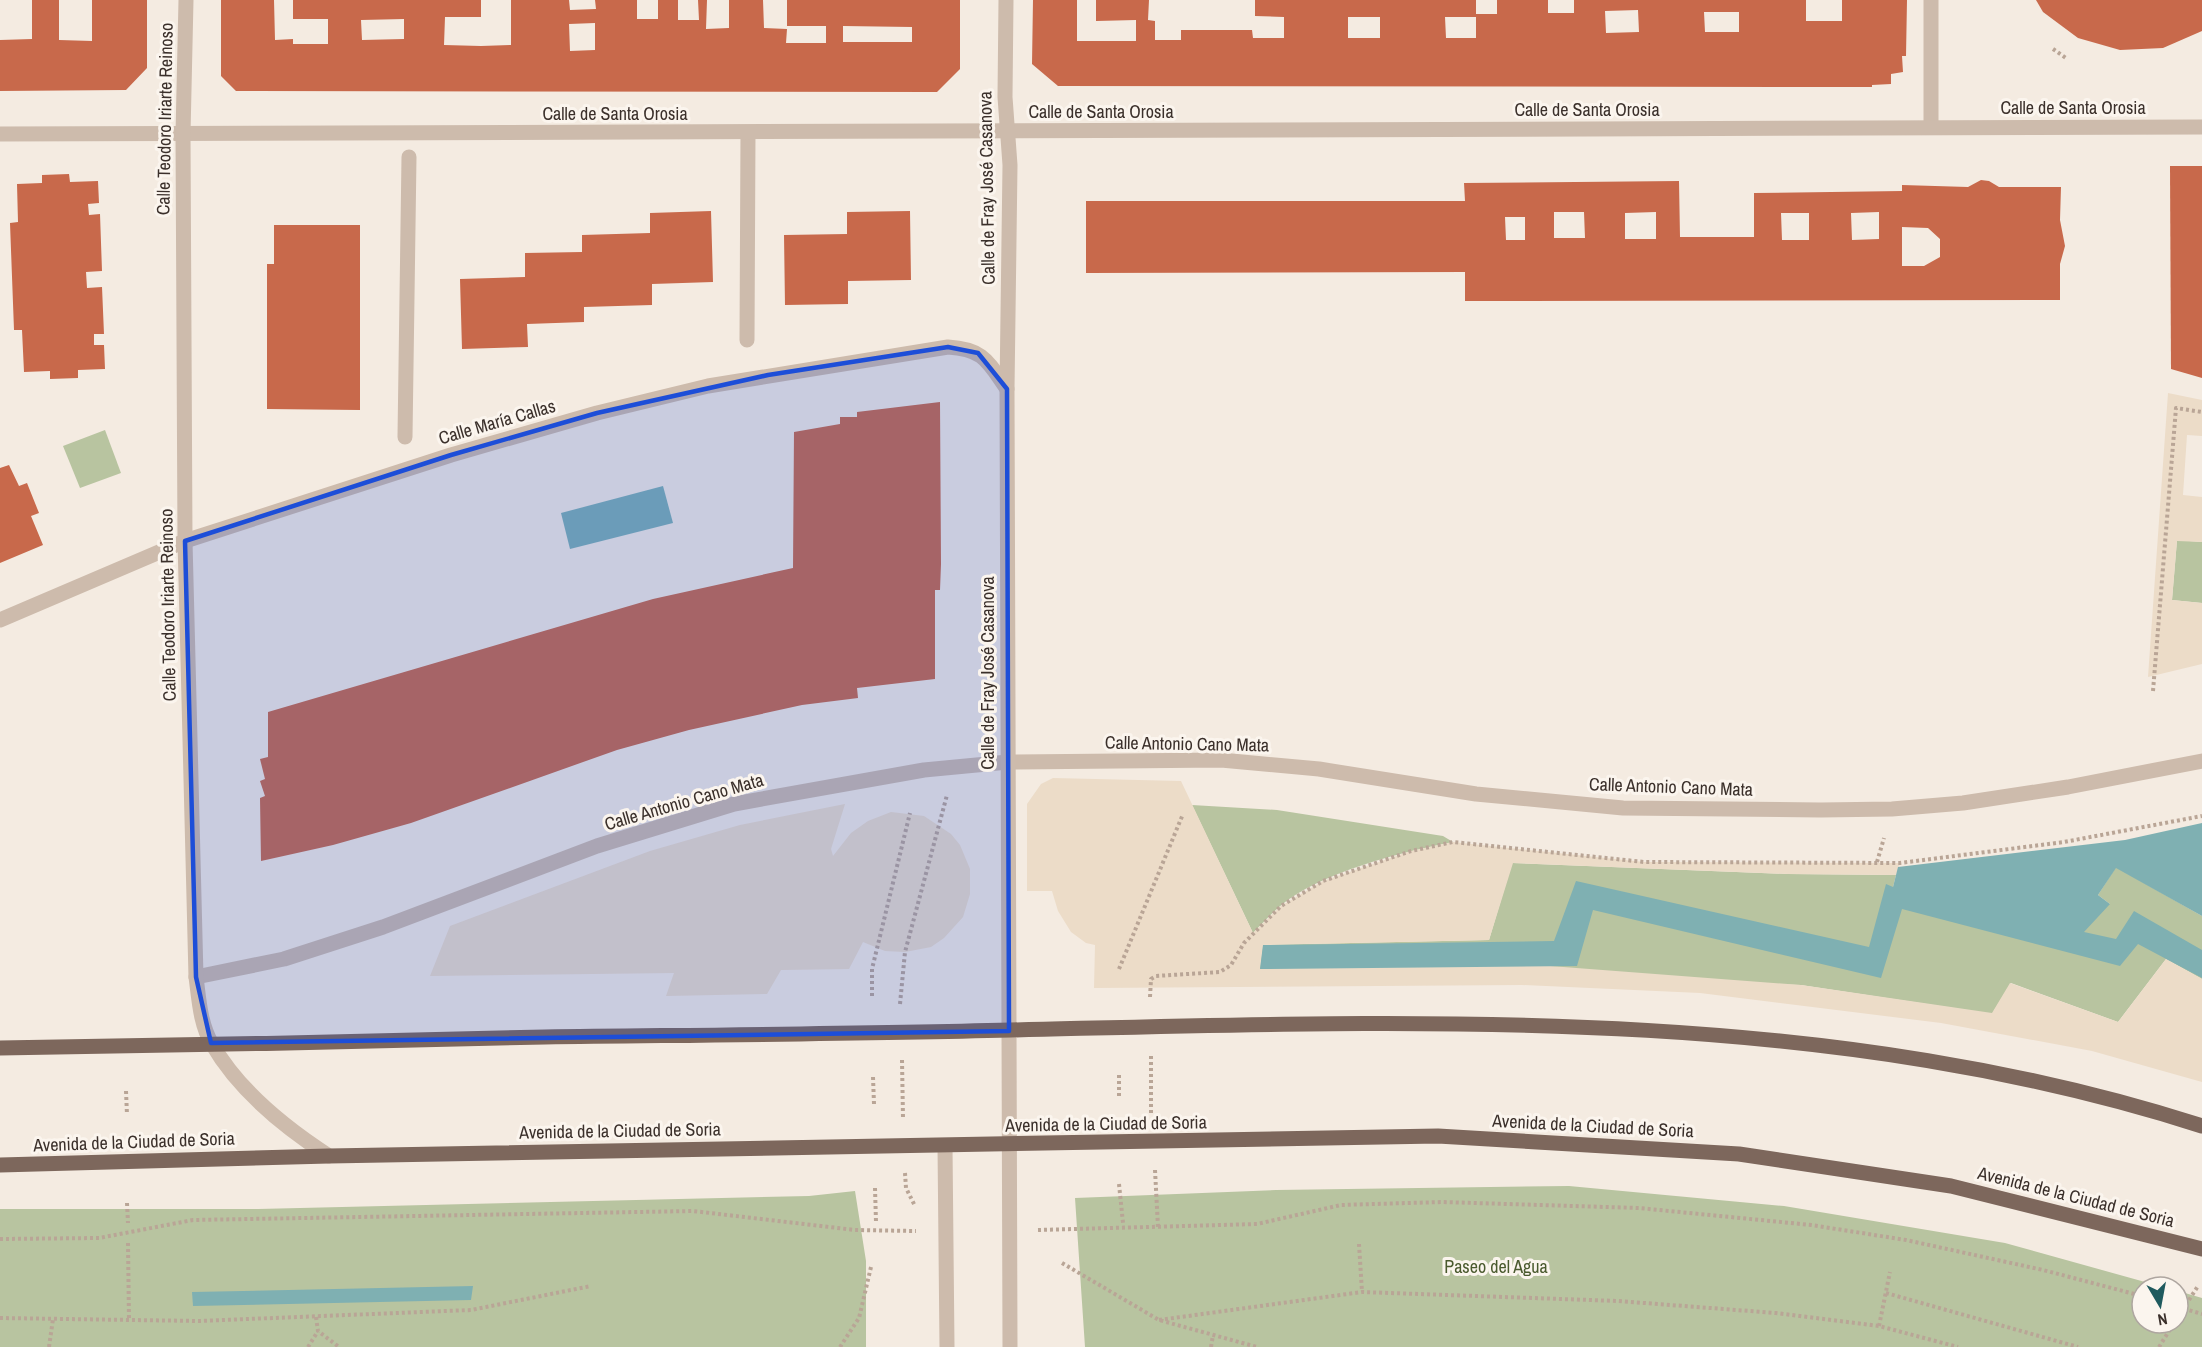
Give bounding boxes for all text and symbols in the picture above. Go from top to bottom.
street label: Calle Teodoro Iriarte Reinoso [150,23,179,215]
street label: Calle de Fray José Casanova [972,91,1001,285]
street label: Calle de Santa Orosia [2000,95,2146,120]
street label: Calle de Santa Orosia [1514,97,1660,122]
street label: Calle de Santa Orosia [1028,99,1174,124]
street label: Calle de Santa Orosia [542,101,688,126]
street label: Calle María Callas [435,393,558,450]
street label: Calle Teodoro Iriarte Reinoso [153,509,182,701]
street label: Calle de Fray José Casanova [975,576,1000,770]
street label: Calle Antonio Cano Mata [1105,730,1269,757]
street label: Calle Antonio Cano Mata [602,767,766,836]
street label: Calle Antonio Cano Mata [1589,771,1753,802]
street label: Avenida de la Ciudad de Soria [1491,1108,1694,1143]
street label: Avenida de la Ciudad de Soria [1004,1109,1207,1138]
street label: Avenida de la Ciudad de Soria [518,1116,721,1145]
street label: Avenida de la Ciudad de Soria [32,1125,235,1158]
street label: Avenida de la Ciudad de Soria [1974,1160,2177,1233]
park label: Paseo del Agua [1444,1254,1548,1279]
north arrow [2130,1275,2190,1335]
text: N [2156,1308,2169,1331]

